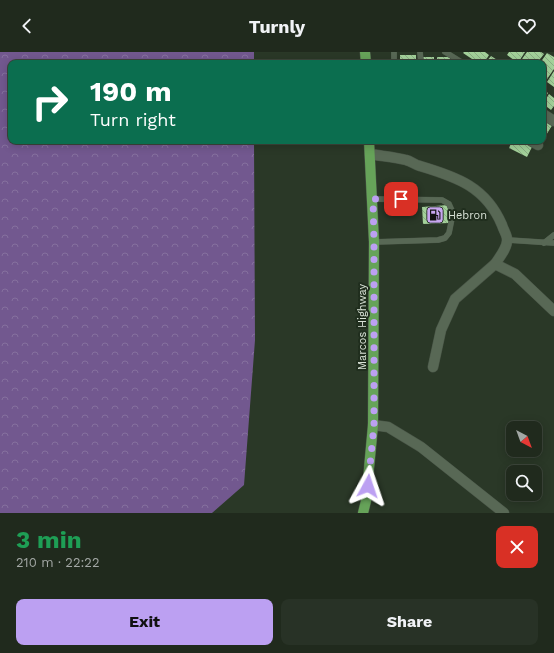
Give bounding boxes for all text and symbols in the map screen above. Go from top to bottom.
icon: back [16,15,38,37]
icon: heart [516,15,538,37]
text: Turnly [249,16,305,37]
text: 190 m [90,75,172,108]
icon: right [24,76,76,128]
text: Turn right [90,109,176,130]
pin [384,182,418,216]
icon: arrive [390,188,412,210]
fuel station icon: Hebron [425,205,445,225]
place label: Hebron [448,209,487,222]
street label: Marcos Highway [356,283,369,370]
north arrow [506,421,542,457]
map controls [506,421,542,501]
position arrow [347,465,389,507]
button: search [506,465,542,501]
text: 3 min [16,526,82,554]
button: close [496,526,538,568]
text: 210 m · 22:22 [16,555,100,570]
button: Exit [16,599,273,645]
button: Share [281,599,538,645]

